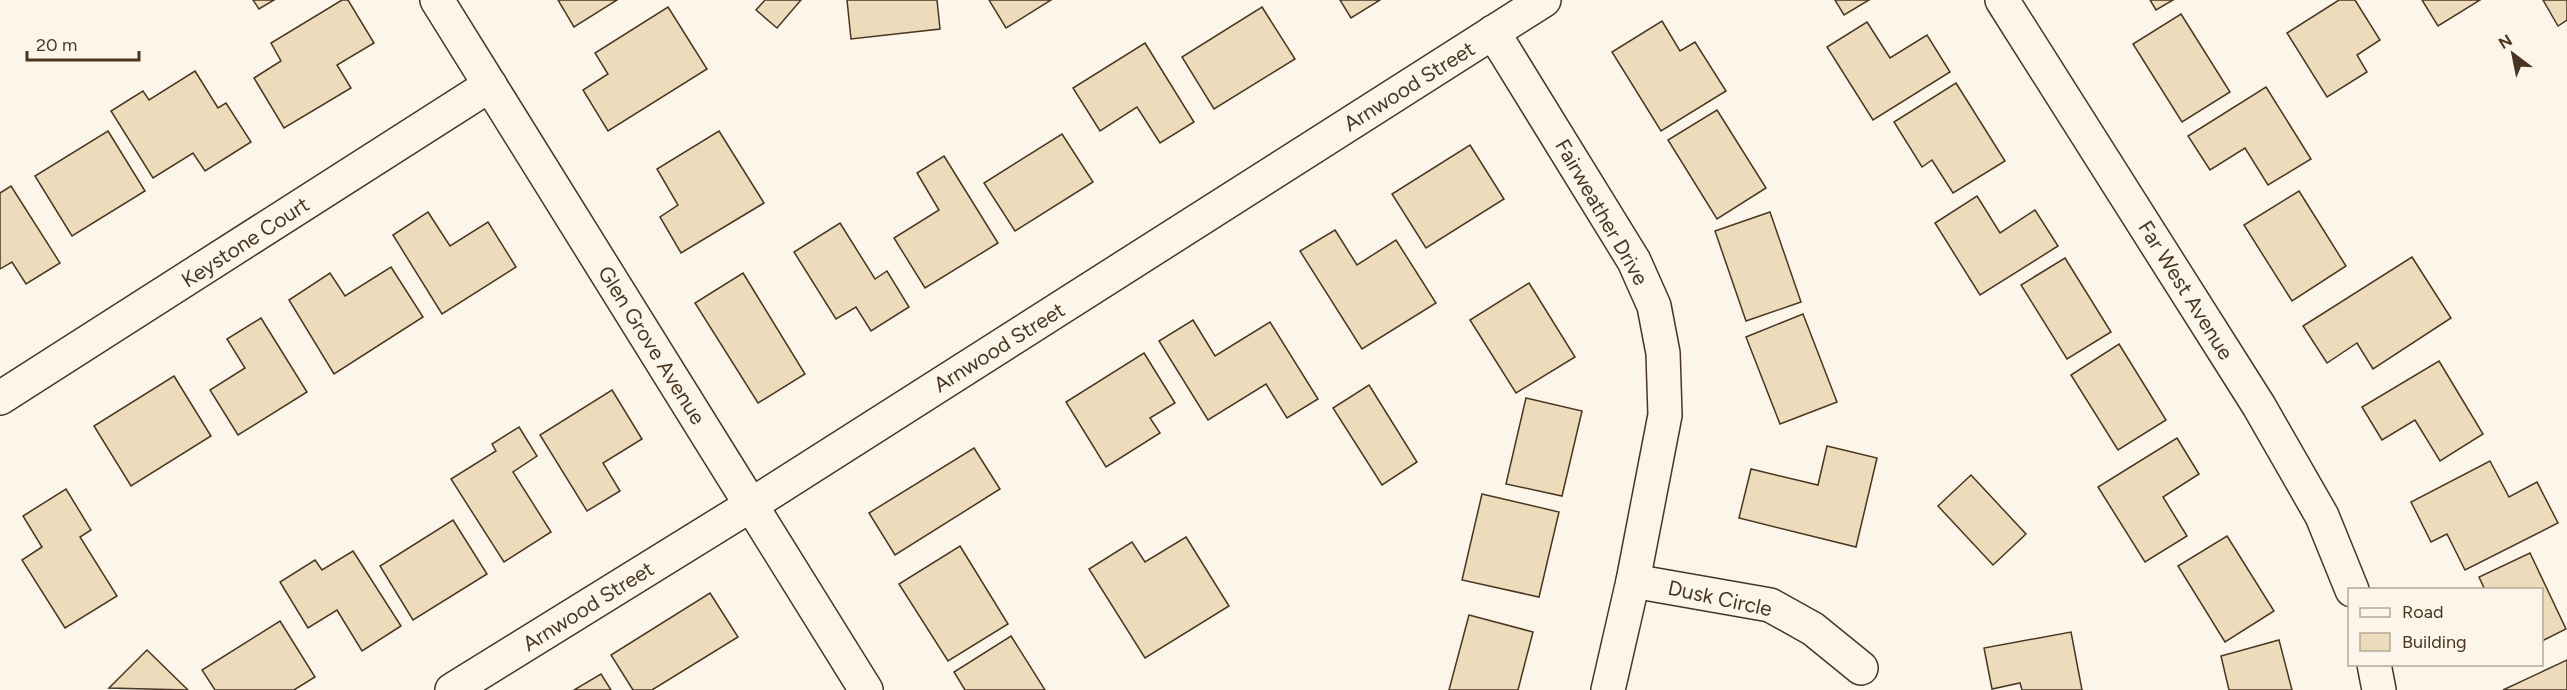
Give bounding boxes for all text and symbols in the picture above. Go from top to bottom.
scale bar [27,24,140,62]
north arrow [2483,24,2543,84]
text: N [2495,30,2516,53]
text: 20 m [36,34,77,56]
street label: Arnwood Street [1339,36,1479,136]
street label: Fairweather Drive [1550,135,1654,289]
street label: Keystone Court [176,191,314,293]
street label: Far West Avenue [2133,216,2239,364]
street label: Glen Grove Avenue [593,261,711,429]
street label: Arnwood Street [929,297,1069,397]
street label: Arnwood Street [518,556,658,656]
street label: Dusk Circle [1666,575,1774,621]
legend [2348,588,2543,666]
text: Road [2402,601,2443,623]
text: Building [2402,631,2467,653]

